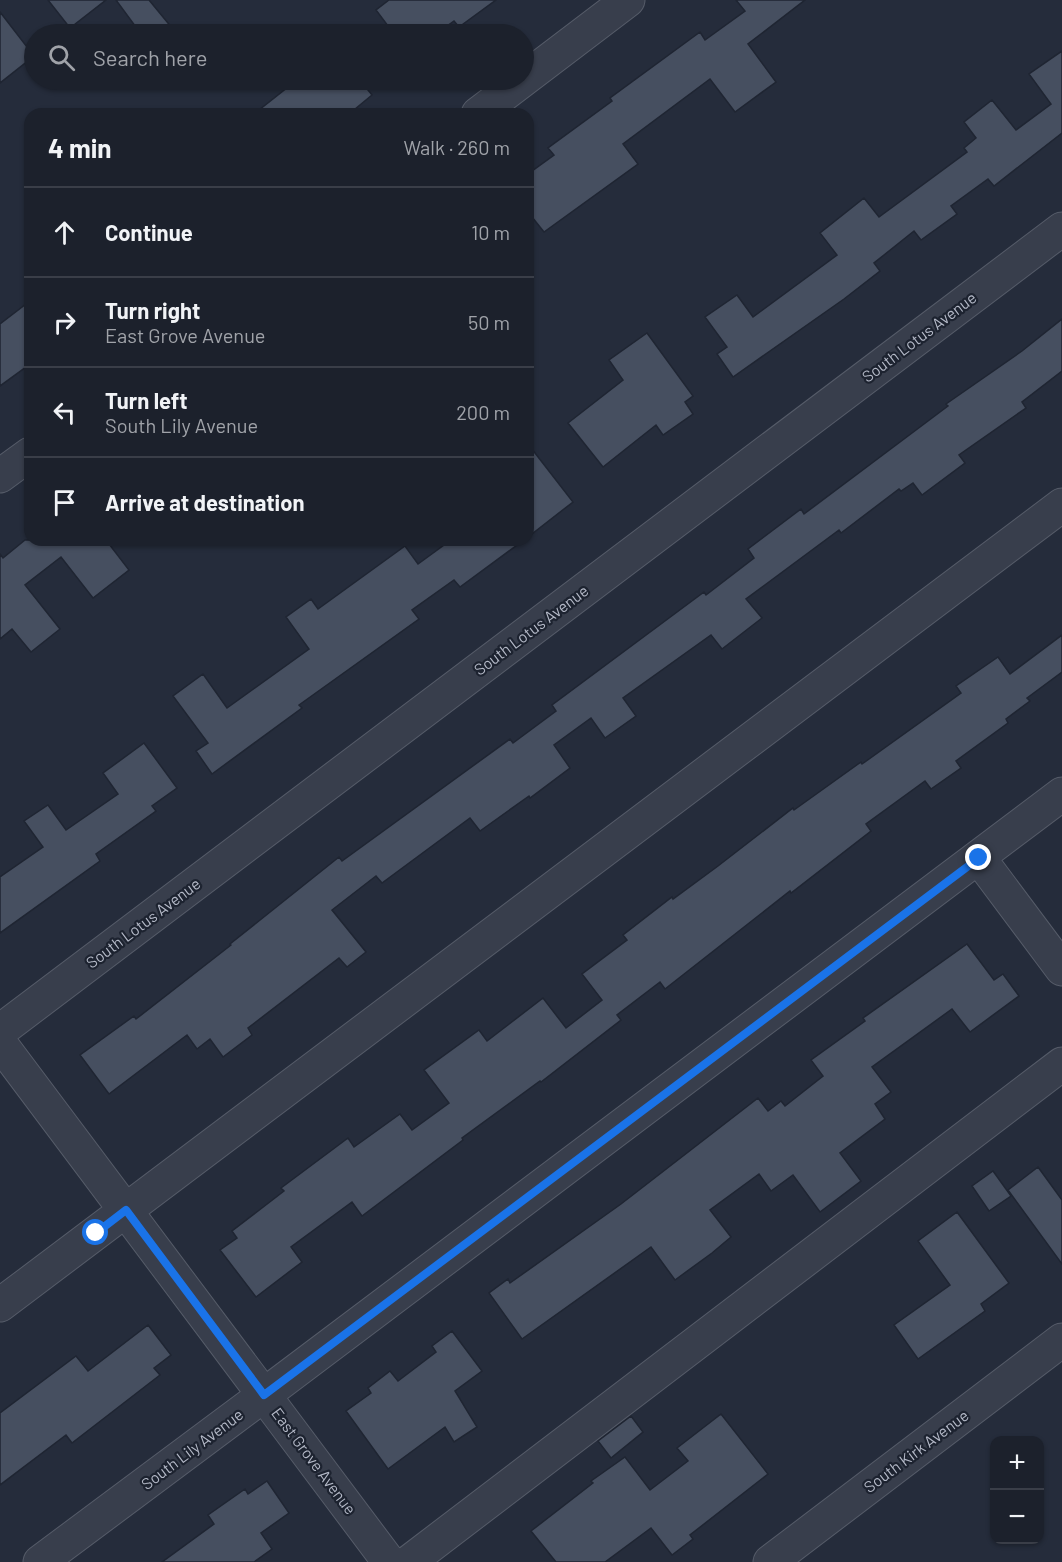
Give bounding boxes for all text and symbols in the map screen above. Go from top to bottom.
search box [24,24,534,90]
icon: search [45,41,78,74]
text: Search here [93,44,207,70]
text: 4 min [48,132,112,163]
text: Walk · 260 m [403,135,510,159]
icon: ahead [48,216,81,249]
text: Continue [105,219,193,245]
text: 10 m [471,220,510,244]
street label: South Lotus Avenue [858,287,980,386]
text: Turn right [105,297,200,323]
icon: right [48,306,81,339]
text: 50 m [468,310,510,334]
text: East Grove Avenue [105,323,266,347]
text: Turn left [105,387,188,413]
icon: left [48,396,81,429]
text: 200 m [456,400,510,424]
text: South Lily Avenue [105,413,258,437]
icon: arrive [48,486,81,519]
text: Arrive at destination [105,489,304,515]
street label: South Lotus Avenue [470,580,592,679]
route end [965,844,991,870]
street label: South Lotus Avenue [82,873,204,972]
route start [82,1219,108,1245]
street label: South Lily Avenue [137,1404,246,1493]
street label: East Grove Avenue [268,1404,361,1518]
street label: South Kirk Avenue [860,1405,972,1496]
map controls [990,1436,1044,1544]
button: + [990,1436,1044,1490]
button: − [990,1490,1044,1544]

